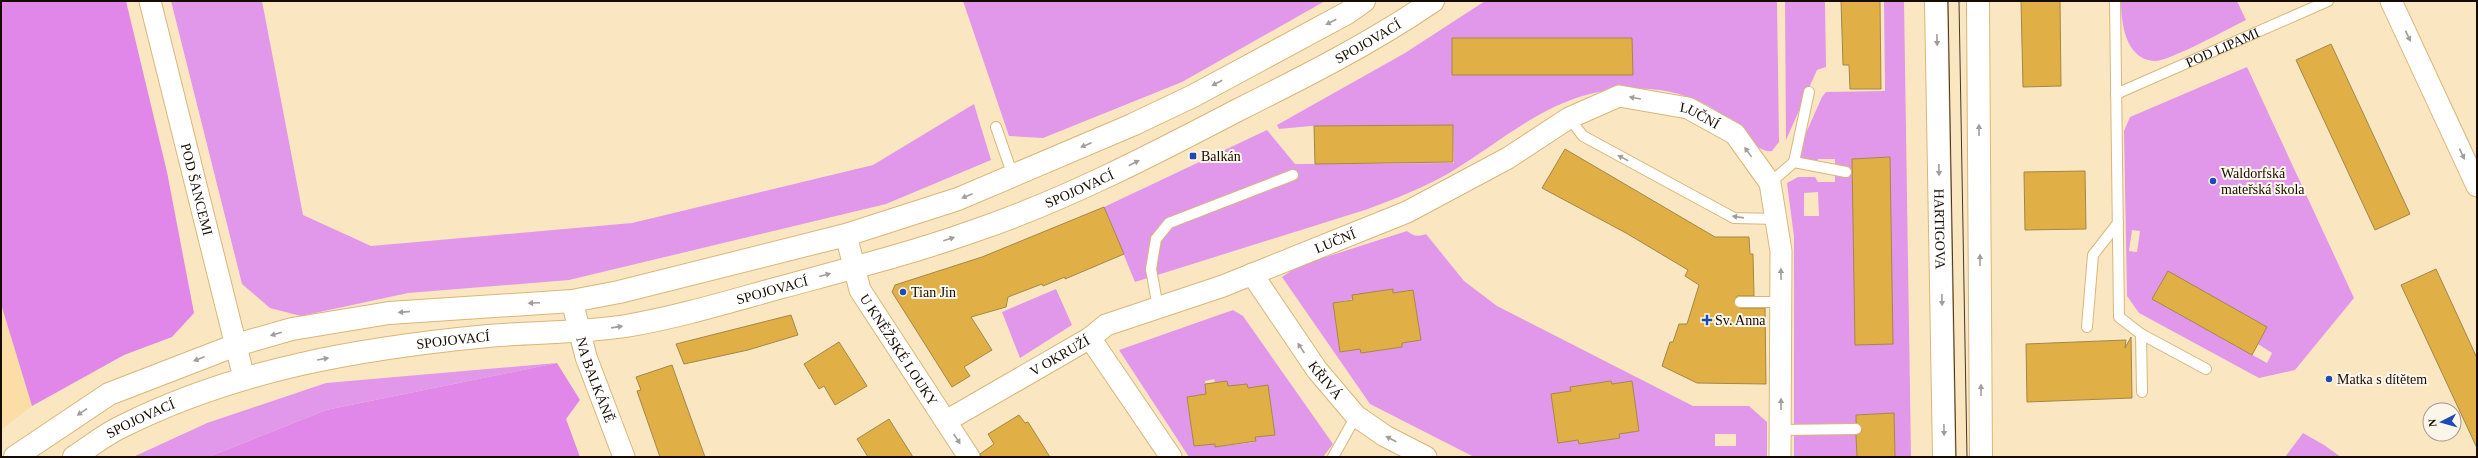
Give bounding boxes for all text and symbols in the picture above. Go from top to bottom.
street label: SPOJOVACÍ [1332,16,1404,67]
one-way arrow [1325,18,1337,25]
street label: POD LIPAMI [2183,25,2262,71]
one-way arrow [2405,31,2411,42]
one-way arrow [1934,34,1940,47]
one-way arrow [1211,80,1223,87]
one-way arrow [1629,95,1641,101]
street label: LUČNÍ [1679,100,1723,132]
one-way arrow [1976,123,1982,136]
street label: POD ŠANCEMI [178,142,215,237]
one-way arrow [1080,142,1092,148]
one-way arrow [1744,147,1752,157]
place label: Balkán [1201,149,1241,164]
one-way arrow [2459,149,2465,160]
marker: Balkán [1188,151,1198,161]
one-way arrow [1617,155,1629,161]
one-way arrow [1129,160,1140,167]
one-way arrow [1936,164,1942,177]
street label: SPOJOVACÍ [1043,166,1117,211]
place label: Waldorfská mateřská škola [2221,166,2305,197]
marker: Waldorfská mateřská škola [2208,176,2218,186]
street label: HARTIGOVA [1931,189,1948,270]
one-way arrow [960,193,972,199]
one-way arrow [1732,214,1744,220]
street label: LUČNÍ [1313,225,1358,256]
one-way arrow [944,236,956,242]
one-way arrow [1977,253,1983,266]
one-way arrow [1778,267,1784,280]
street label: SPOJOVACÍ [735,272,810,307]
one-way arrow [818,272,831,278]
place label: Tian Jin [911,285,956,300]
marker: Tian Jin [898,287,908,297]
street label: U KNĚŽSKÉ LOUKY [857,291,940,408]
one-way arrow [1939,294,1945,307]
one-way arrow [527,299,540,306]
one-way arrow [398,308,410,315]
place label: Sv. Anna [1715,313,1766,328]
marker: Sv. Anna [1702,315,1712,325]
one-way arrow [611,324,623,330]
street label: SPOJOVACÍ [416,328,491,352]
one-way arrow [270,331,282,337]
street label: V OKRUŽÍ [1027,332,1093,379]
street label: NA BALKÁNĚ [573,335,618,425]
one-way arrow [1298,342,1305,353]
one-way arrow [193,356,205,362]
one-way arrow [316,356,329,362]
street label: KŘIVÁ [1305,359,1346,403]
place label: Matka s dítětem [2337,372,2427,387]
marker: Matka s dítětem [2324,374,2334,384]
one-way arrow [1977,384,1984,396]
street label: SPOJOVACÍ [104,396,177,441]
one-way arrow [1778,397,1784,410]
north arrow [2422,402,2462,442]
one-way arrow [76,408,87,416]
text: N [2426,418,2438,428]
one-way arrow [1941,424,1947,437]
one-way arrow [954,433,961,445]
one-way arrow [1386,436,1397,442]

